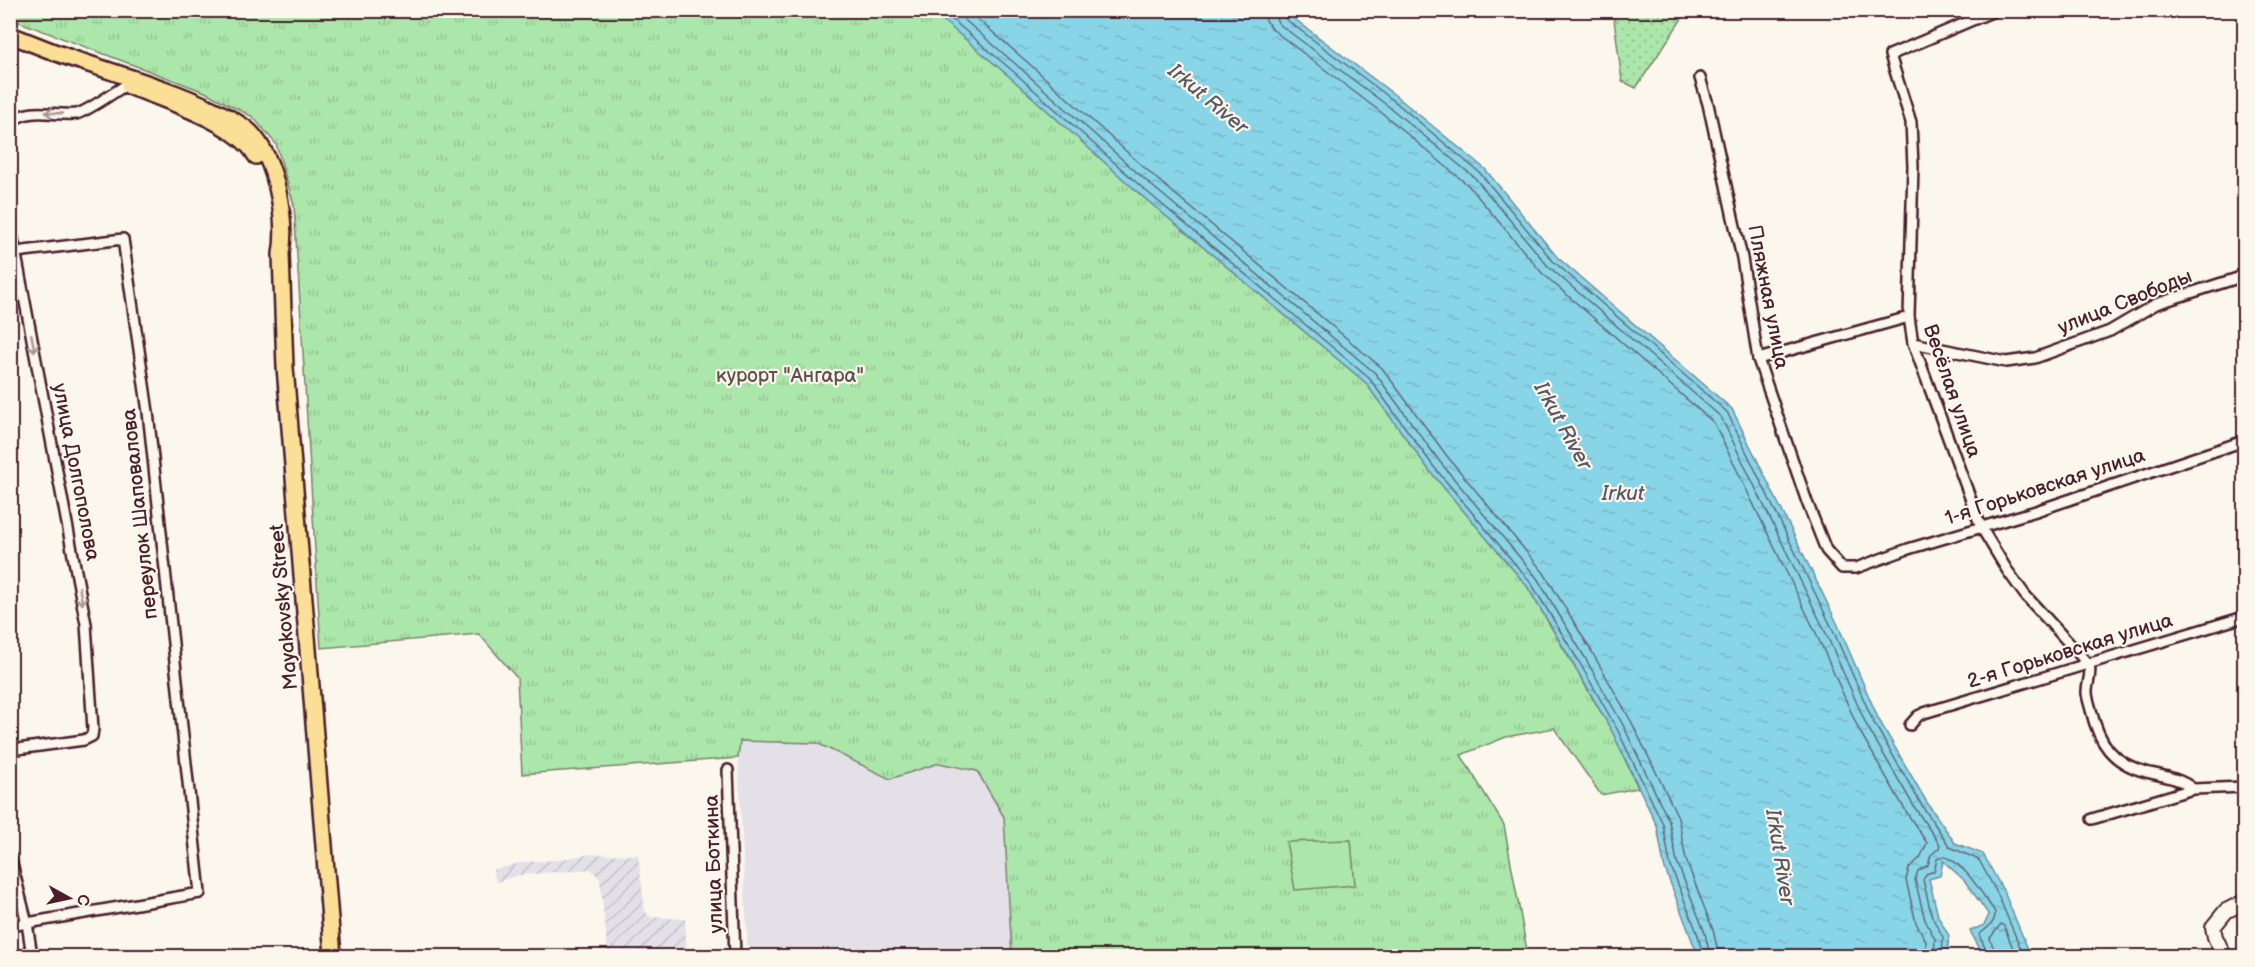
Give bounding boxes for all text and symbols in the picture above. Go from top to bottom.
water label: Irkut River [1162,58,1254,141]
one-way arrow [45,107,65,118]
street label: Пляжная улица [1742,223,1794,371]
street label: улица Свободы [2054,264,2196,340]
street label: Весёлая улица [1918,321,1986,461]
one-way arrow [28,332,39,352]
park label: курорт "Ангара" [716,364,864,388]
water label: Irkut River [1528,377,1598,476]
street label: улица Долгополова [47,381,105,563]
street label: переулок Шаповалова [117,407,163,621]
street label: 1-я Горьковская улица [1942,443,2148,531]
water label: Irkut [1601,481,1645,506]
street label: Mayakovsky Street [265,523,303,691]
one-way arrow [76,586,87,605]
street label: 2-я Горьковская улица [1965,608,2176,694]
street label: улица Боткина [700,794,728,934]
water label: Irkut River [1760,806,1800,908]
north arrow [39,868,99,928]
text: С [72,893,93,907]

